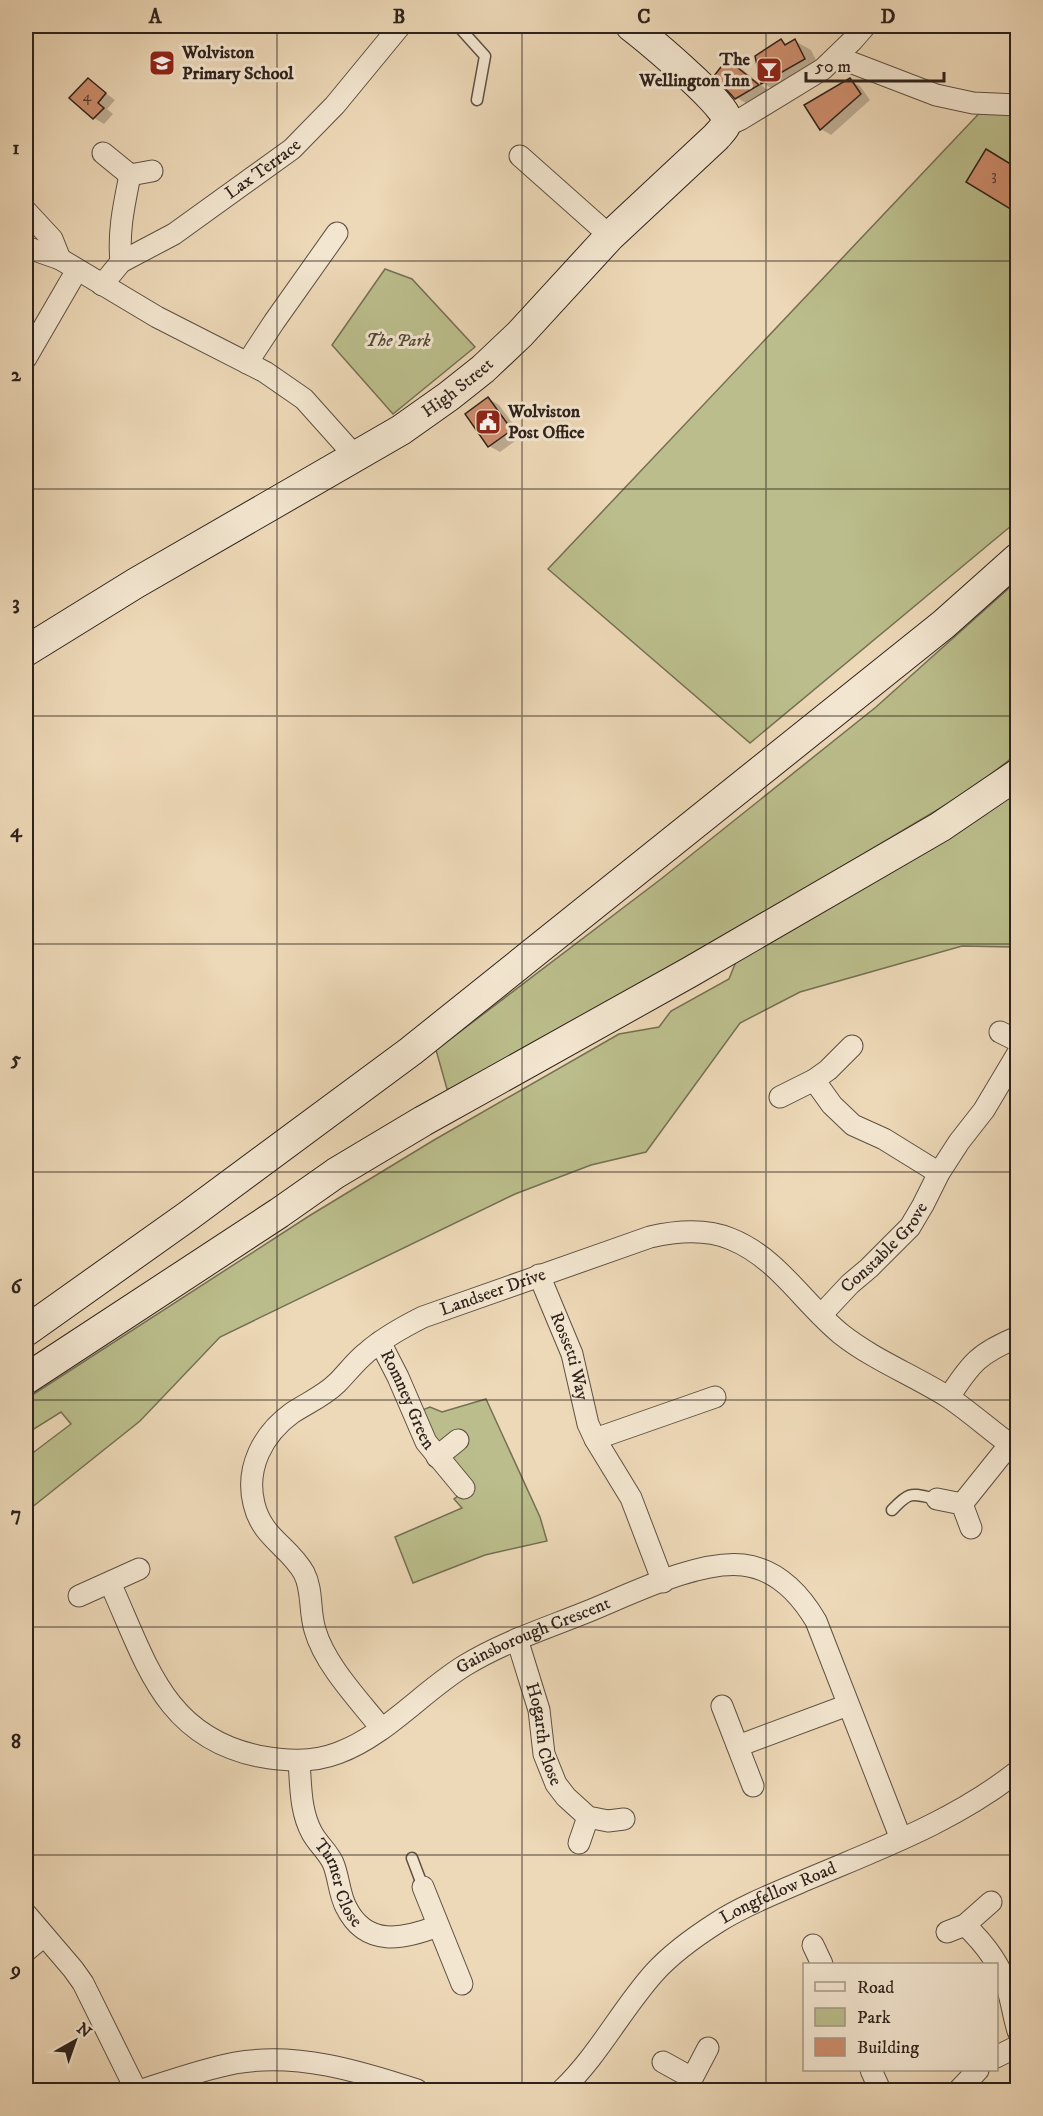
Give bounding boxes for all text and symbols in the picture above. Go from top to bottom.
text: A [148,5,163,30]
text: B [393,5,405,30]
text: C [637,5,651,30]
text: D [881,5,896,30]
place label: Wolviston Primary School [181,42,294,85]
scale bar [806,45,944,83]
school or university icon: Wolviston Primary School [147,48,177,78]
place label: The Wellington Inn [638,49,751,92]
bar icon: The Wellington Inn [754,55,784,85]
text: 50 m [815,56,851,78]
house number: 4 [83,87,92,106]
street label: Lax Terrace [221,135,306,204]
text: 1 [12,136,20,161]
house number: 3 [991,166,997,185]
park label: The Park [366,330,431,352]
street label: High Street [418,354,498,423]
text: 2 [11,363,22,388]
place label: Wolviston Post Office [507,401,585,444]
public building icon: Wolviston Post Office [473,407,503,437]
text: 3 [12,591,20,616]
text: 4 [10,819,23,844]
text: 5 [10,1047,21,1072]
street label: Constable Grove [836,1198,933,1298]
street label: Landseer Drive [437,1264,549,1321]
text: 6 [11,1275,23,1300]
street label: Rossetti Way [545,1309,593,1403]
street label: Romney Green [375,1346,440,1455]
text: 7 [11,1502,21,1527]
street label: Gainsborough Crescent [452,1592,614,1679]
street label: Hogarth Close [520,1680,566,1789]
text: 8 [11,1730,21,1755]
street label: Turner Close [309,1834,367,1932]
street label: Longfellow Road [716,1857,840,1929]
text: 9 [9,1958,21,1983]
legend [803,1963,998,2071]
text: Road [857,1977,894,1999]
text: Park [857,2007,891,2029]
north arrow [45,2011,105,2071]
text: N [73,2018,95,2042]
text: Building [857,2037,919,2059]

